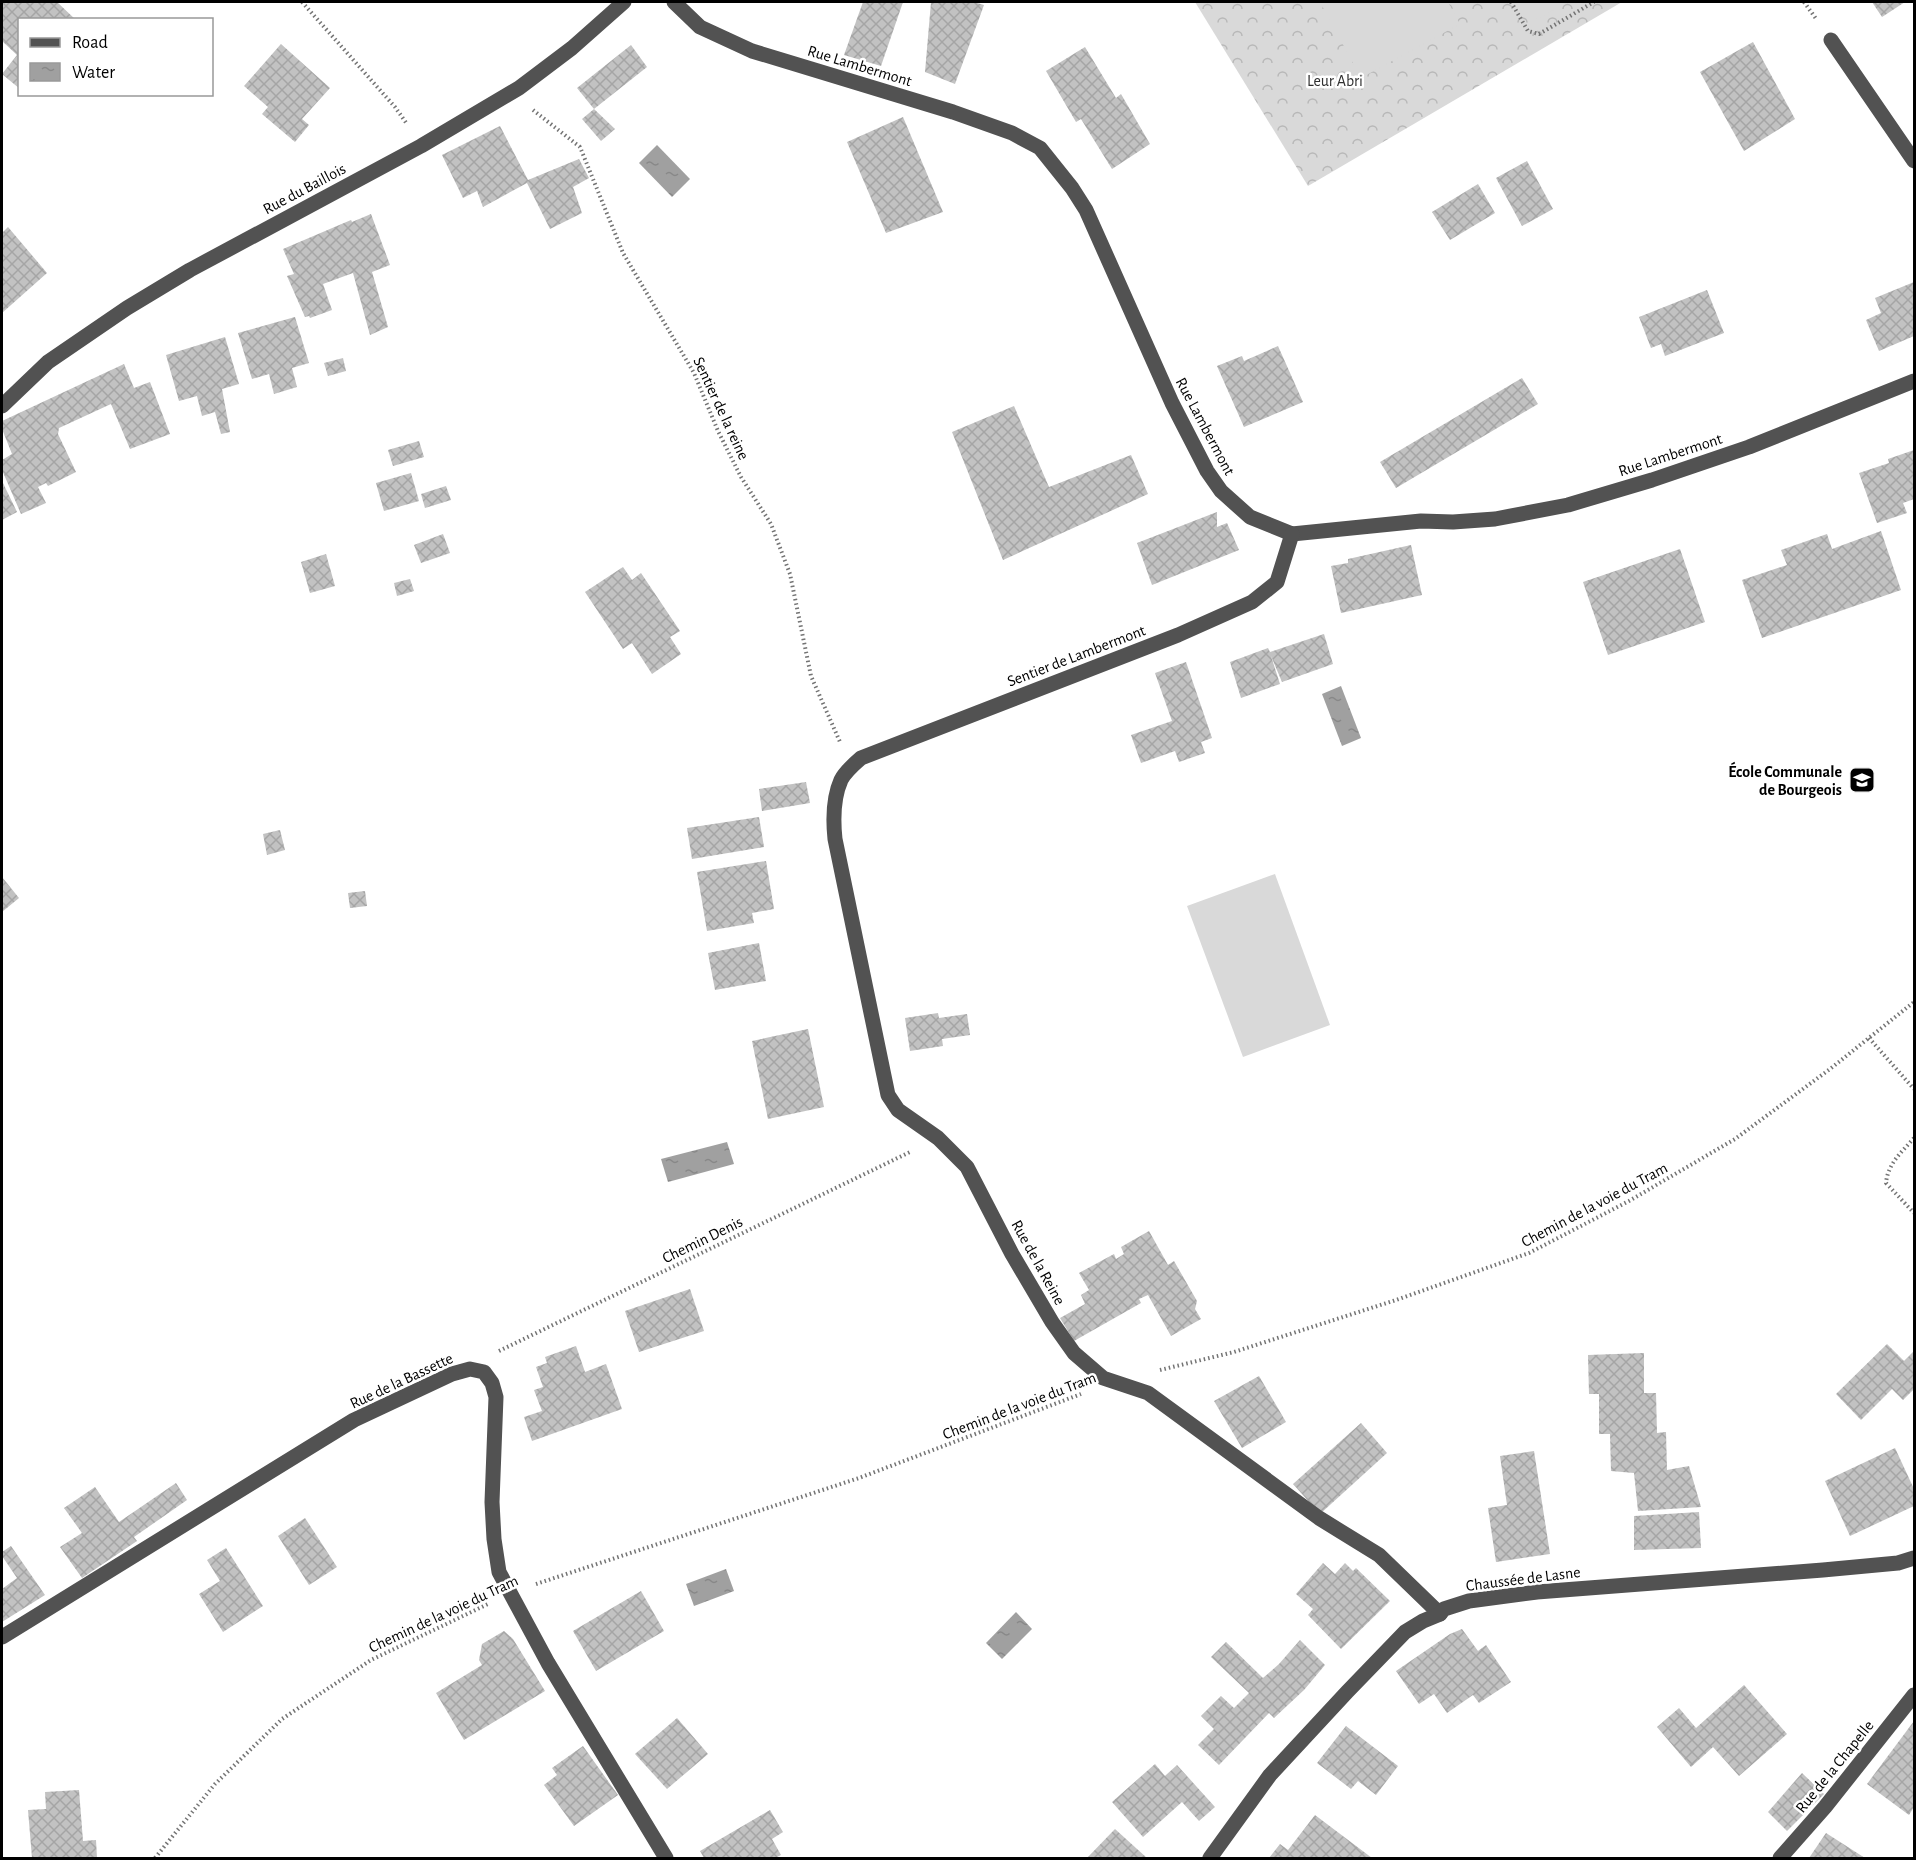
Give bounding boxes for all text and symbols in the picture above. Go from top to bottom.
legend [18,18,213,96]
text: Road [72,34,108,52]
street label: Rue Lambermont [806,43,914,89]
text: Water [72,64,115,82]
park label: Leur Abri [1307,73,1363,89]
street label: Rue du Baillois [260,160,349,217]
street label: Sentier de la reine [690,355,752,462]
street label: Rue Lambermont [1173,375,1238,478]
street label: Rue Lambermont [1616,431,1724,479]
street label: Sentier de Lambermont [1005,622,1148,690]
place label: École Communale de Bourgeois [1728,761,1842,798]
school or university icon: École Communale de Bourgeois [1847,765,1877,795]
street label: Chemin de la voie du Tram [1519,1160,1670,1250]
street label: Chemin Denis [660,1214,745,1266]
street label: Rue de la Reine [1008,1217,1068,1308]
street label: Rue de la Bassette [347,1350,455,1412]
street label: Chemin de la voie du Tram [940,1369,1098,1443]
street label: Chaussée de Lasne [1465,1564,1581,1594]
street label: Chemin de la voie du Tram [366,1572,521,1656]
street label: Rue de la Chapelle [1793,1717,1877,1816]

